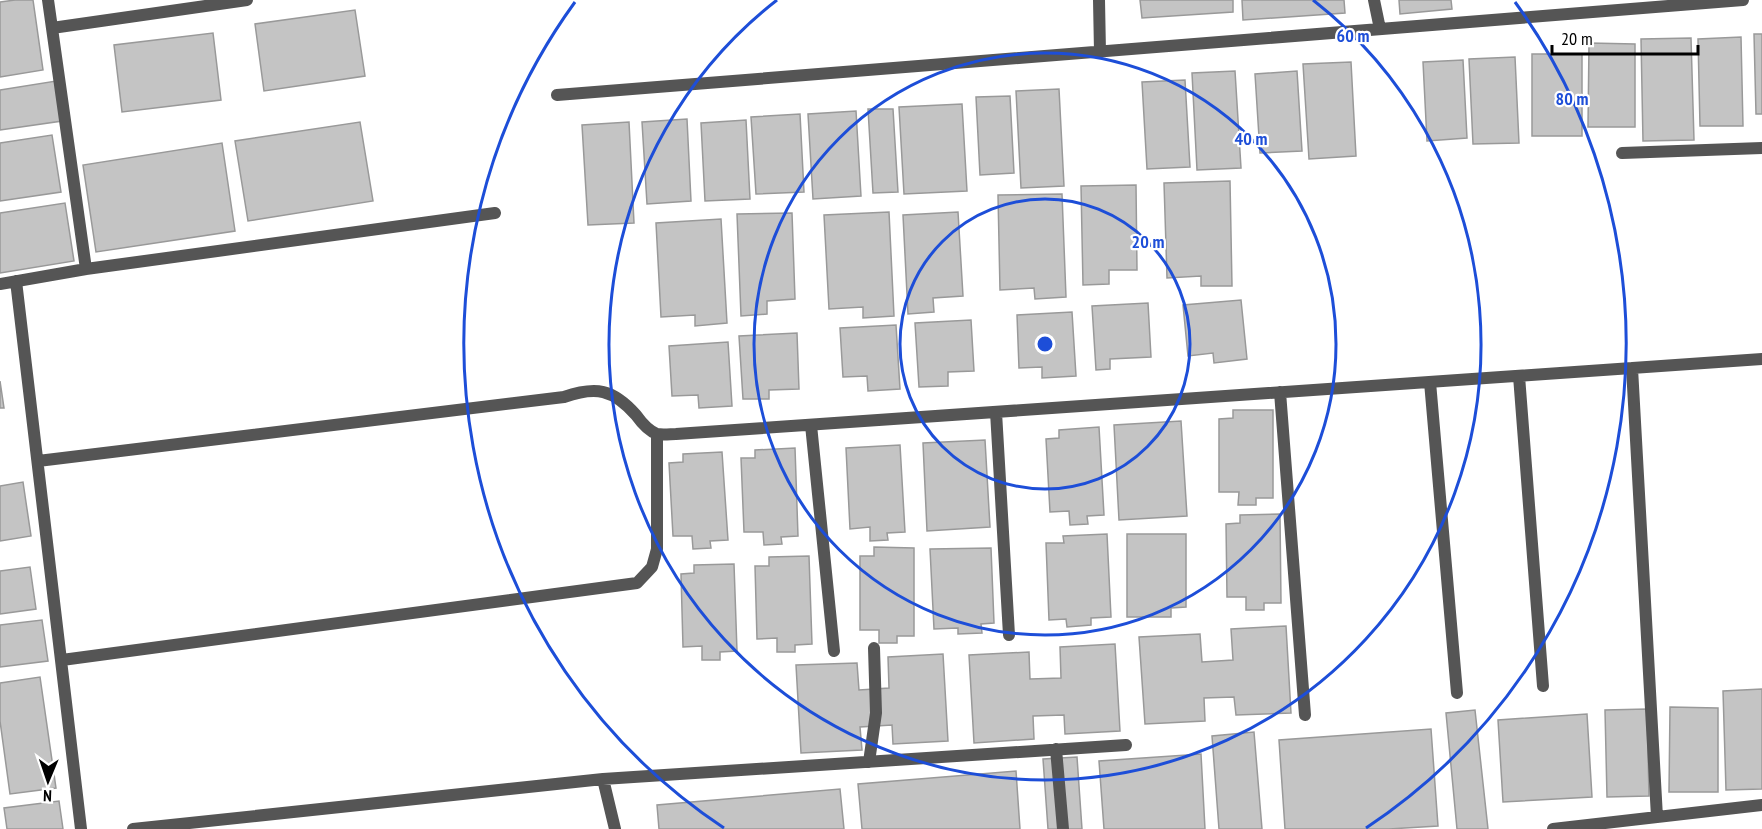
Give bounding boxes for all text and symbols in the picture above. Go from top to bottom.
scale bar [1552,18,1698,56]
text: 60 m [1337,24,1369,47]
text: 20 m [1561,27,1593,50]
text: 80 m [1556,87,1588,110]
text: 40 m [1235,127,1267,150]
text: 20 m [1132,230,1164,253]
centre of rings [1035,334,1055,354]
north arrow [18,751,78,811]
text: N [43,786,52,806]

